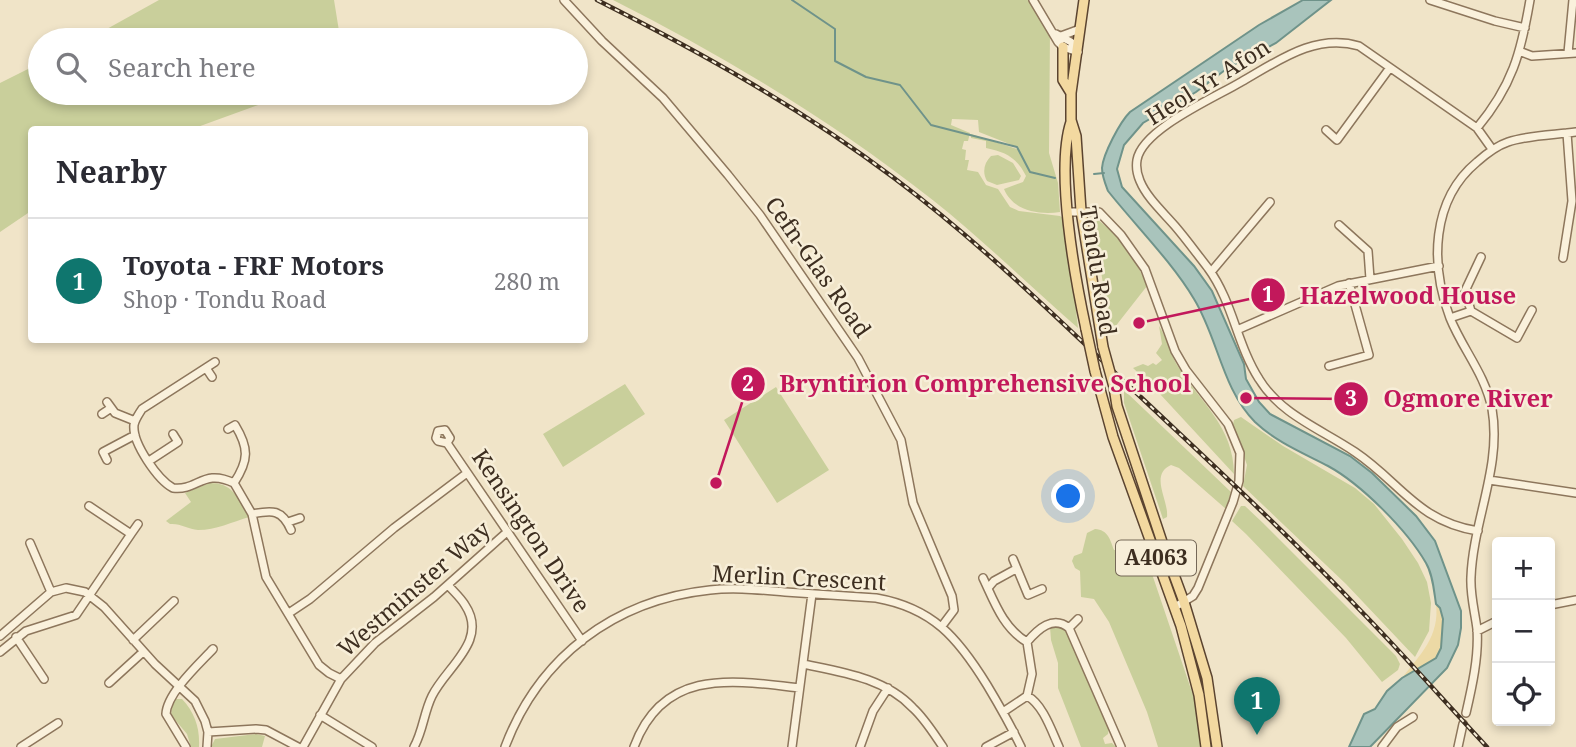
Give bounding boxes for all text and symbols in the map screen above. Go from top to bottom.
search box [28,28,588,105]
street label: Heol Yr Afon [1139,30,1276,132]
icon: search [52,48,90,86]
text: Search here [108,49,256,85]
text: Nearby [56,151,167,192]
street label: Cefn-Glas Road [758,190,879,343]
street label: Tondu Road [1073,204,1125,338]
text: Toyota - FRF Motors [123,247,384,283]
text: 1 [73,265,86,297]
text: 280 m [494,265,560,297]
callout: Hazelwood House [1251,273,1530,318]
text: Hazelwood House [1300,278,1516,311]
text: 1 [1262,280,1274,308]
text: Shop · Tondu Road [123,283,326,315]
callout: Bryntirion Comprehensive School [731,361,1205,406]
text: Bryntirion Comprehensive School [779,366,1191,399]
text: 2 [742,369,754,397]
callout: Ogmore River [1334,376,1566,421]
text: Ogmore River [1383,381,1553,414]
text: 3 [1345,384,1357,412]
street label: Kensington Drive [465,443,598,618]
your location [1051,479,1085,513]
street label: Westminster Way [330,513,497,664]
map controls [1492,537,1555,726]
button: + [1492,537,1555,600]
road number: A4063 [1116,540,1196,576]
street label: Merlin Crescent [711,556,887,598]
button: − [1492,600,1555,663]
button: locate [1492,663,1555,726]
pin: 1 [1234,677,1280,735]

